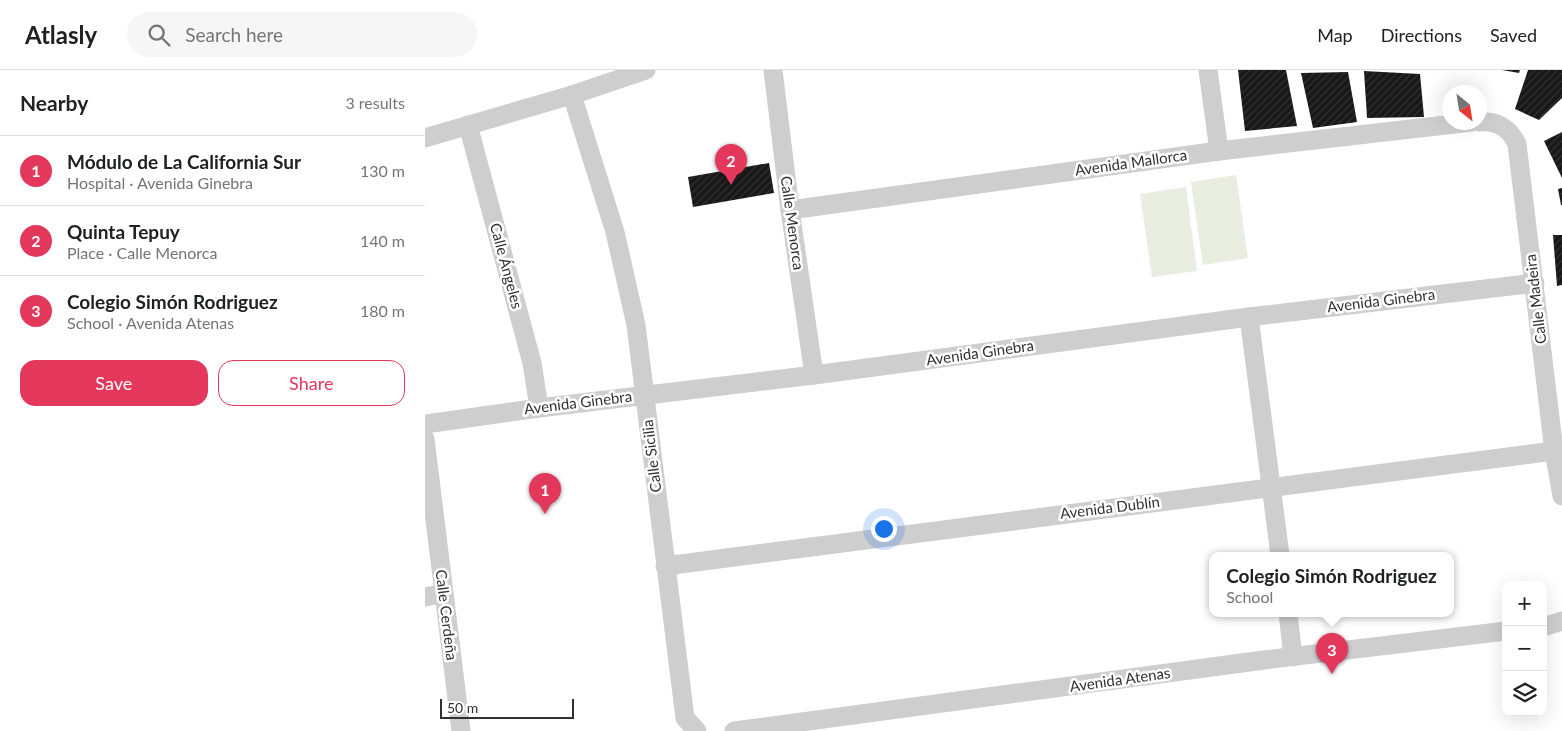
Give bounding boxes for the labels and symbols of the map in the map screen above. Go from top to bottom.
north arrow [1442,85,1487,130]
pin: 2 [715,144,747,185]
street label: Avenida Mallorca [1074,145,1188,179]
street label: Calle Menorca [777,175,808,271]
street label: Calle Ángeles [487,221,527,311]
street label: Calle Madeira [1521,253,1549,345]
street label: Avenida Ginebra [1326,284,1436,316]
street label: Avenida Ginebra [925,336,1035,368]
street label: Avenida Ginebra [523,386,633,418]
street label: Calle Sicilia [638,419,664,494]
pin: 1 [529,473,561,514]
street label: Avenida Dublín [1059,492,1161,522]
your location [871,516,897,542]
street label: Calle Cerdeña [432,568,461,661]
pin: 3 [1316,633,1348,674]
street label: Avenida Atenas [1068,663,1171,695]
scale bar [440,696,574,719]

